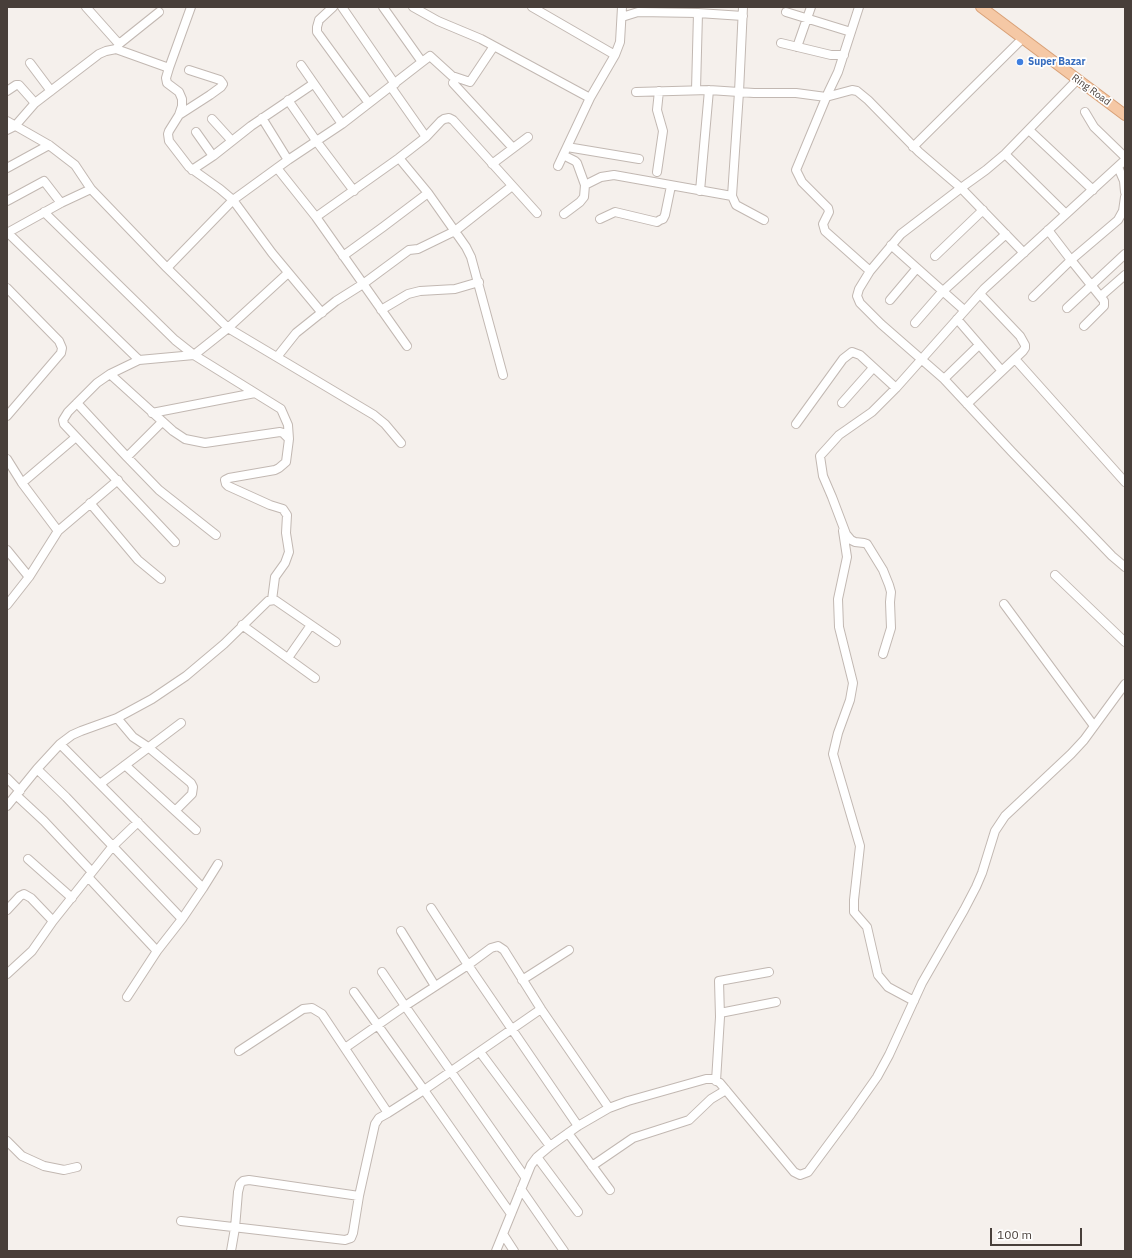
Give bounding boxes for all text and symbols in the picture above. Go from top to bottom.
place label: Super Bazar [1028,56,1086,68]
marker: Super Bazar [1015,57,1025,67]
street label: Ring Road [1069,72,1113,108]
scale bar [992,1220,1084,1246]
text: 100 m [997,1227,1032,1242]

